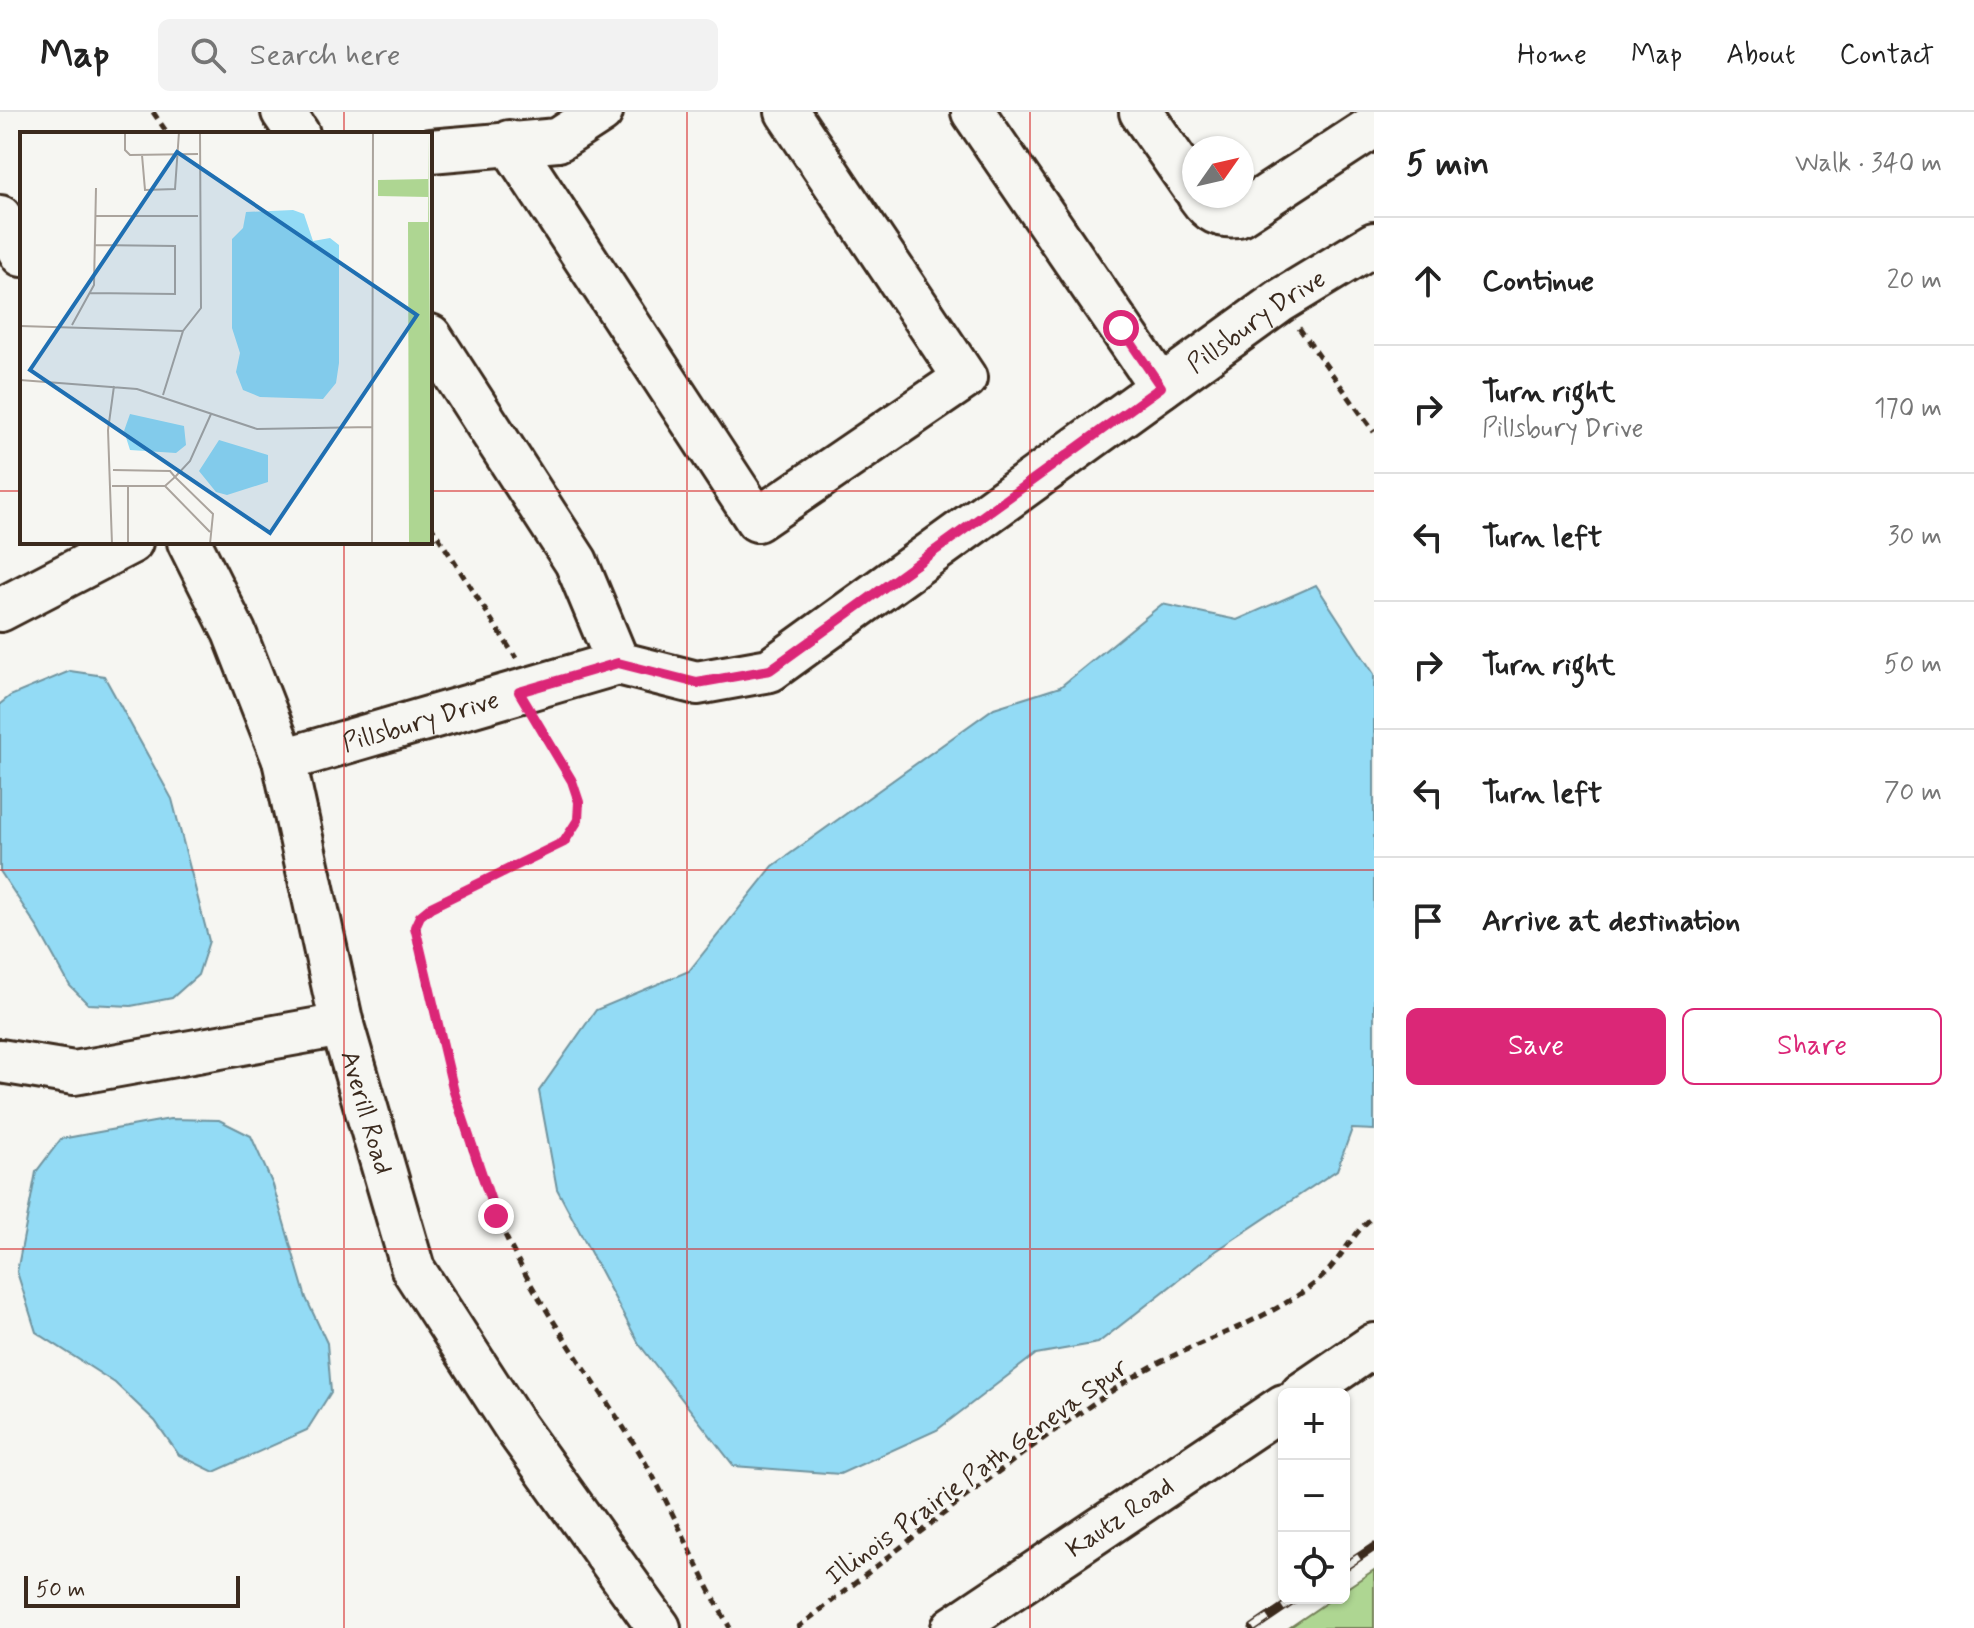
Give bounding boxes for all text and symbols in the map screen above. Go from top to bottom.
search box [158,19,718,91]
text: Map [40,31,110,80]
icon: search [186,33,230,77]
text: Search here [250,36,401,75]
text: Home [1517,37,1587,74]
text: Map [1631,37,1682,74]
text: About [1726,37,1795,74]
text: Contact [1839,37,1934,74]
inset map [20,132,432,544]
north arrow [1182,136,1254,208]
text: 5 min [1406,142,1489,187]
text: Walk · 340 m [1795,147,1942,181]
icon: ahead [1406,259,1450,303]
street label: Pillsbury Drive [1181,262,1332,382]
text: Continue [1482,262,1594,301]
text: 20 m [1887,264,1942,298]
route start [1103,310,1139,346]
text: Turn right [1482,373,1615,412]
icon: right [1406,387,1450,431]
text: 170 m [1874,392,1942,426]
text: Pillsbury Drive [1482,412,1643,446]
icon: left [1406,515,1450,559]
text: Turn left [1482,518,1602,557]
text: 30 m [1888,520,1942,554]
icon: right [1406,643,1450,687]
text: Turn right [1482,646,1615,685]
text: 50 m [1884,648,1942,682]
street label: Pillsbury Drive [339,683,503,761]
icon: left [1406,771,1450,815]
text: Turn left [1482,774,1602,813]
text: 70 m [1884,776,1942,810]
icon: arrive [1406,899,1450,943]
text: Arrive at destination [1482,902,1740,941]
button: Save [1406,1008,1666,1085]
button: Share [1682,1008,1942,1085]
street label: Averill Road [331,1047,400,1178]
route end [478,1198,514,1234]
street label: Illinois Prairie Path Geneva Spur [819,1351,1136,1594]
map controls [1278,1388,1350,1604]
button: + [1278,1388,1350,1460]
button: − [1278,1460,1350,1532]
street label: Kautz Road [1060,1470,1181,1567]
button: locate [1278,1532,1350,1604]
scale bar [24,1572,240,1608]
text: 50 m [36,1576,85,1604]

